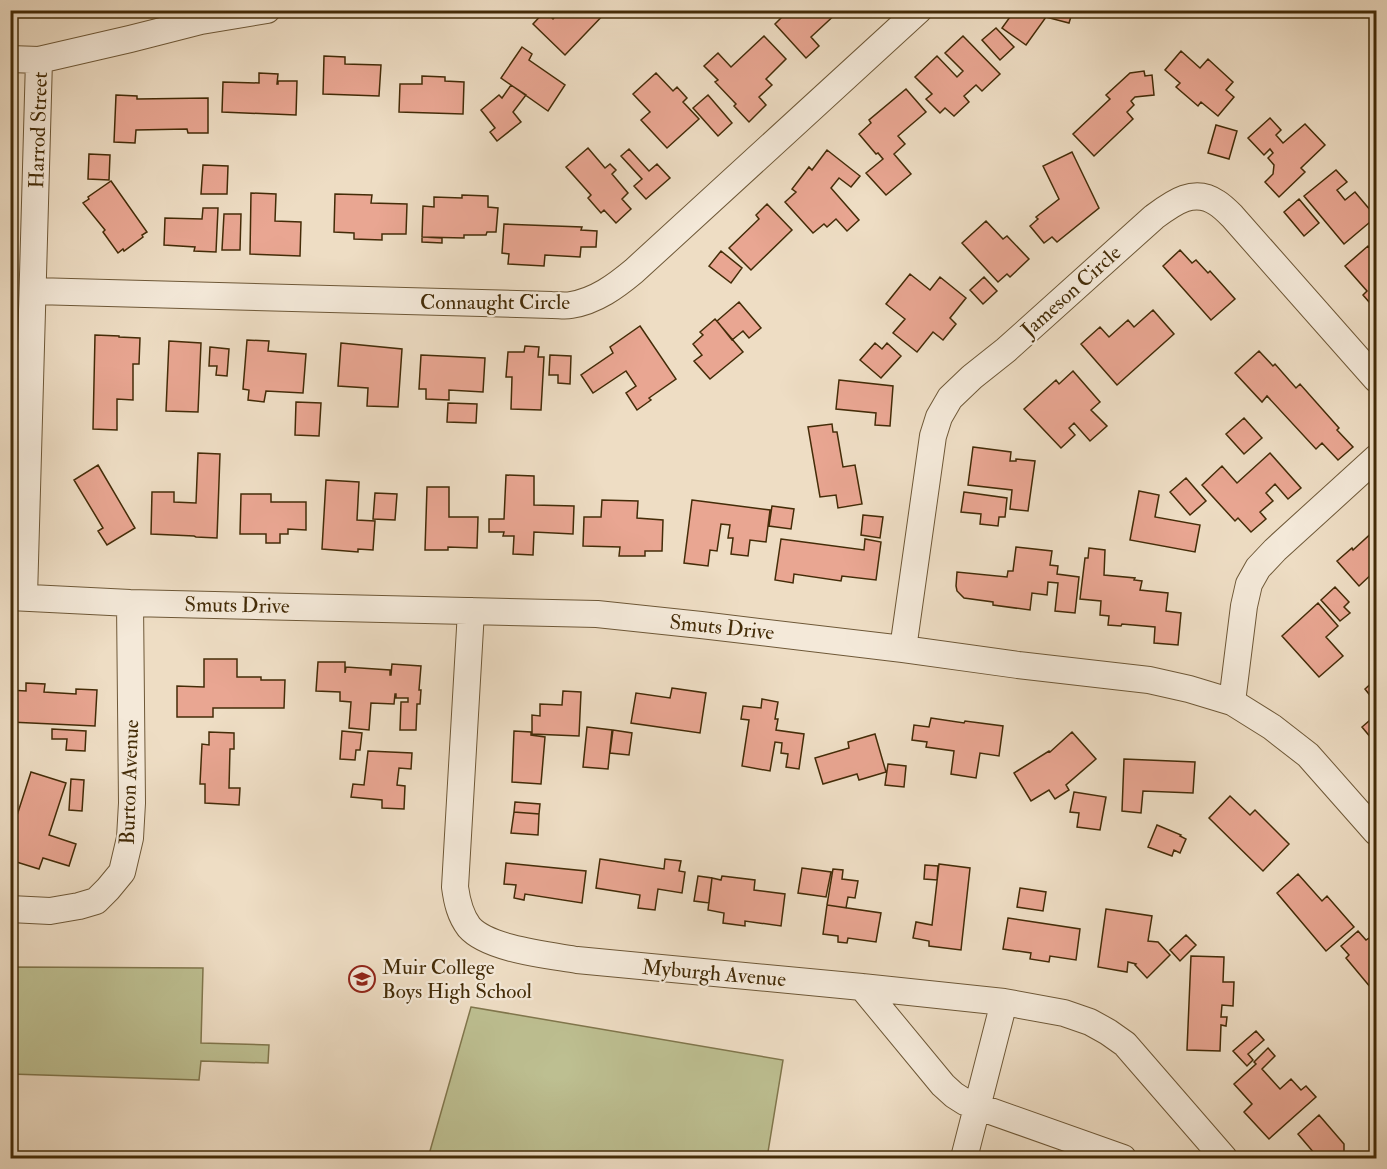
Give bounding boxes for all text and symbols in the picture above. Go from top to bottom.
street label: Harrod Street [23,71,54,189]
street label: Jameson Circle [1015,239,1127,344]
street label: Connaught Circle [420,289,570,316]
street label: Smuts Drive [184,591,290,620]
street label: Smuts Drive [668,609,776,646]
street label: Burton Avenue [114,719,145,845]
place label: Muir College Boys High School [382,954,532,1005]
street label: Myburgh Avenue [641,954,787,993]
school or university icon: Muir College Boys High School [347,964,377,994]

